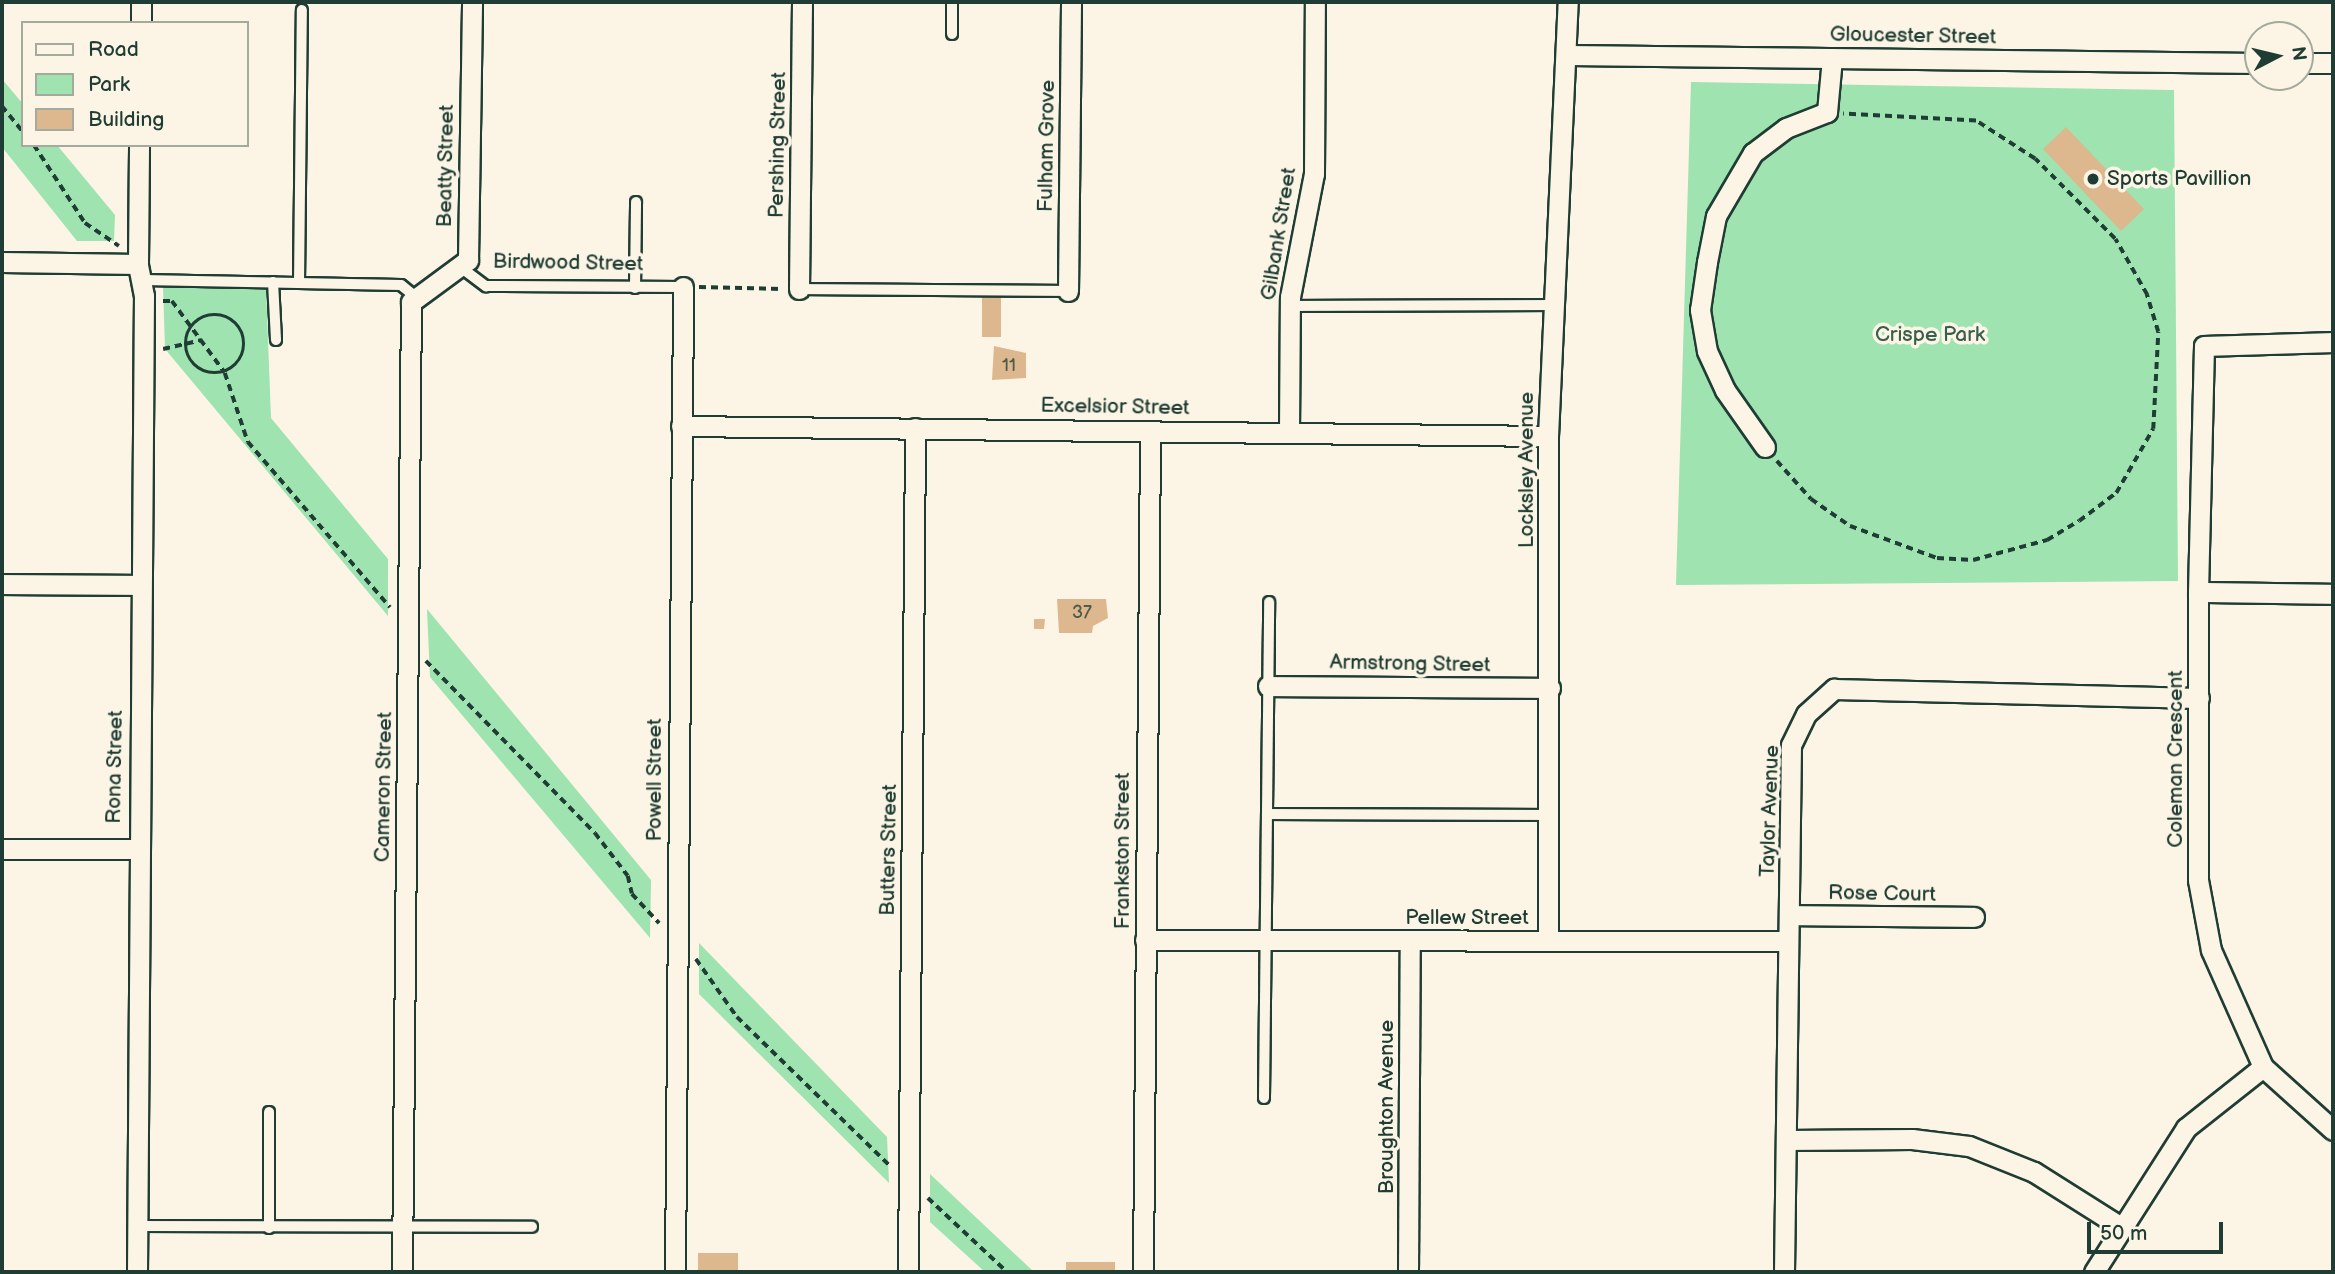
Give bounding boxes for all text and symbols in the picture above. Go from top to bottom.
legend [21,21,248,147]
north arrow [2244,21,2314,91]
street label: Gloucester Street [1829,22,1997,50]
text: Road [88,37,139,62]
text: N [2286,45,2311,62]
street label: Pershing Street [764,71,792,219]
text: Park [88,72,130,97]
street label: Fulham Grove [1033,80,1061,212]
street label: Beatty Street [432,104,460,228]
text: Building [88,107,164,132]
street label: Gilbank Street [1256,166,1302,302]
place label: Sports Pavillion [2107,166,2251,192]
marker: Sports Pavillion [2085,171,2101,187]
street label: Birdwood Street [492,249,644,277]
park label: Crispe Park [1875,322,1985,348]
house number: 11 [1002,355,1016,377]
street label: Locksley Avenue [1514,391,1540,549]
street label: Excelsior Street [1040,393,1190,421]
house number: 37 [1072,602,1092,624]
street label: Armstrong Street [1329,650,1491,678]
street label: Coleman Crescent [2163,670,2189,848]
street label: Rona Street [101,710,129,824]
street label: Cameron Street [370,711,398,863]
street label: Powell Street [642,718,668,842]
street label: Taylor Avenue [1755,745,1785,877]
street label: Frankston Street [1110,772,1136,930]
street label: Butters Street [875,784,903,916]
street label: Rose Court [1828,880,1936,908]
street label: Pellew Street [1405,905,1529,931]
street label: Broughton Avenue [1374,1020,1400,1194]
scale bar [2090,1208,2226,1252]
text: 50 m [2100,1221,2147,1246]

